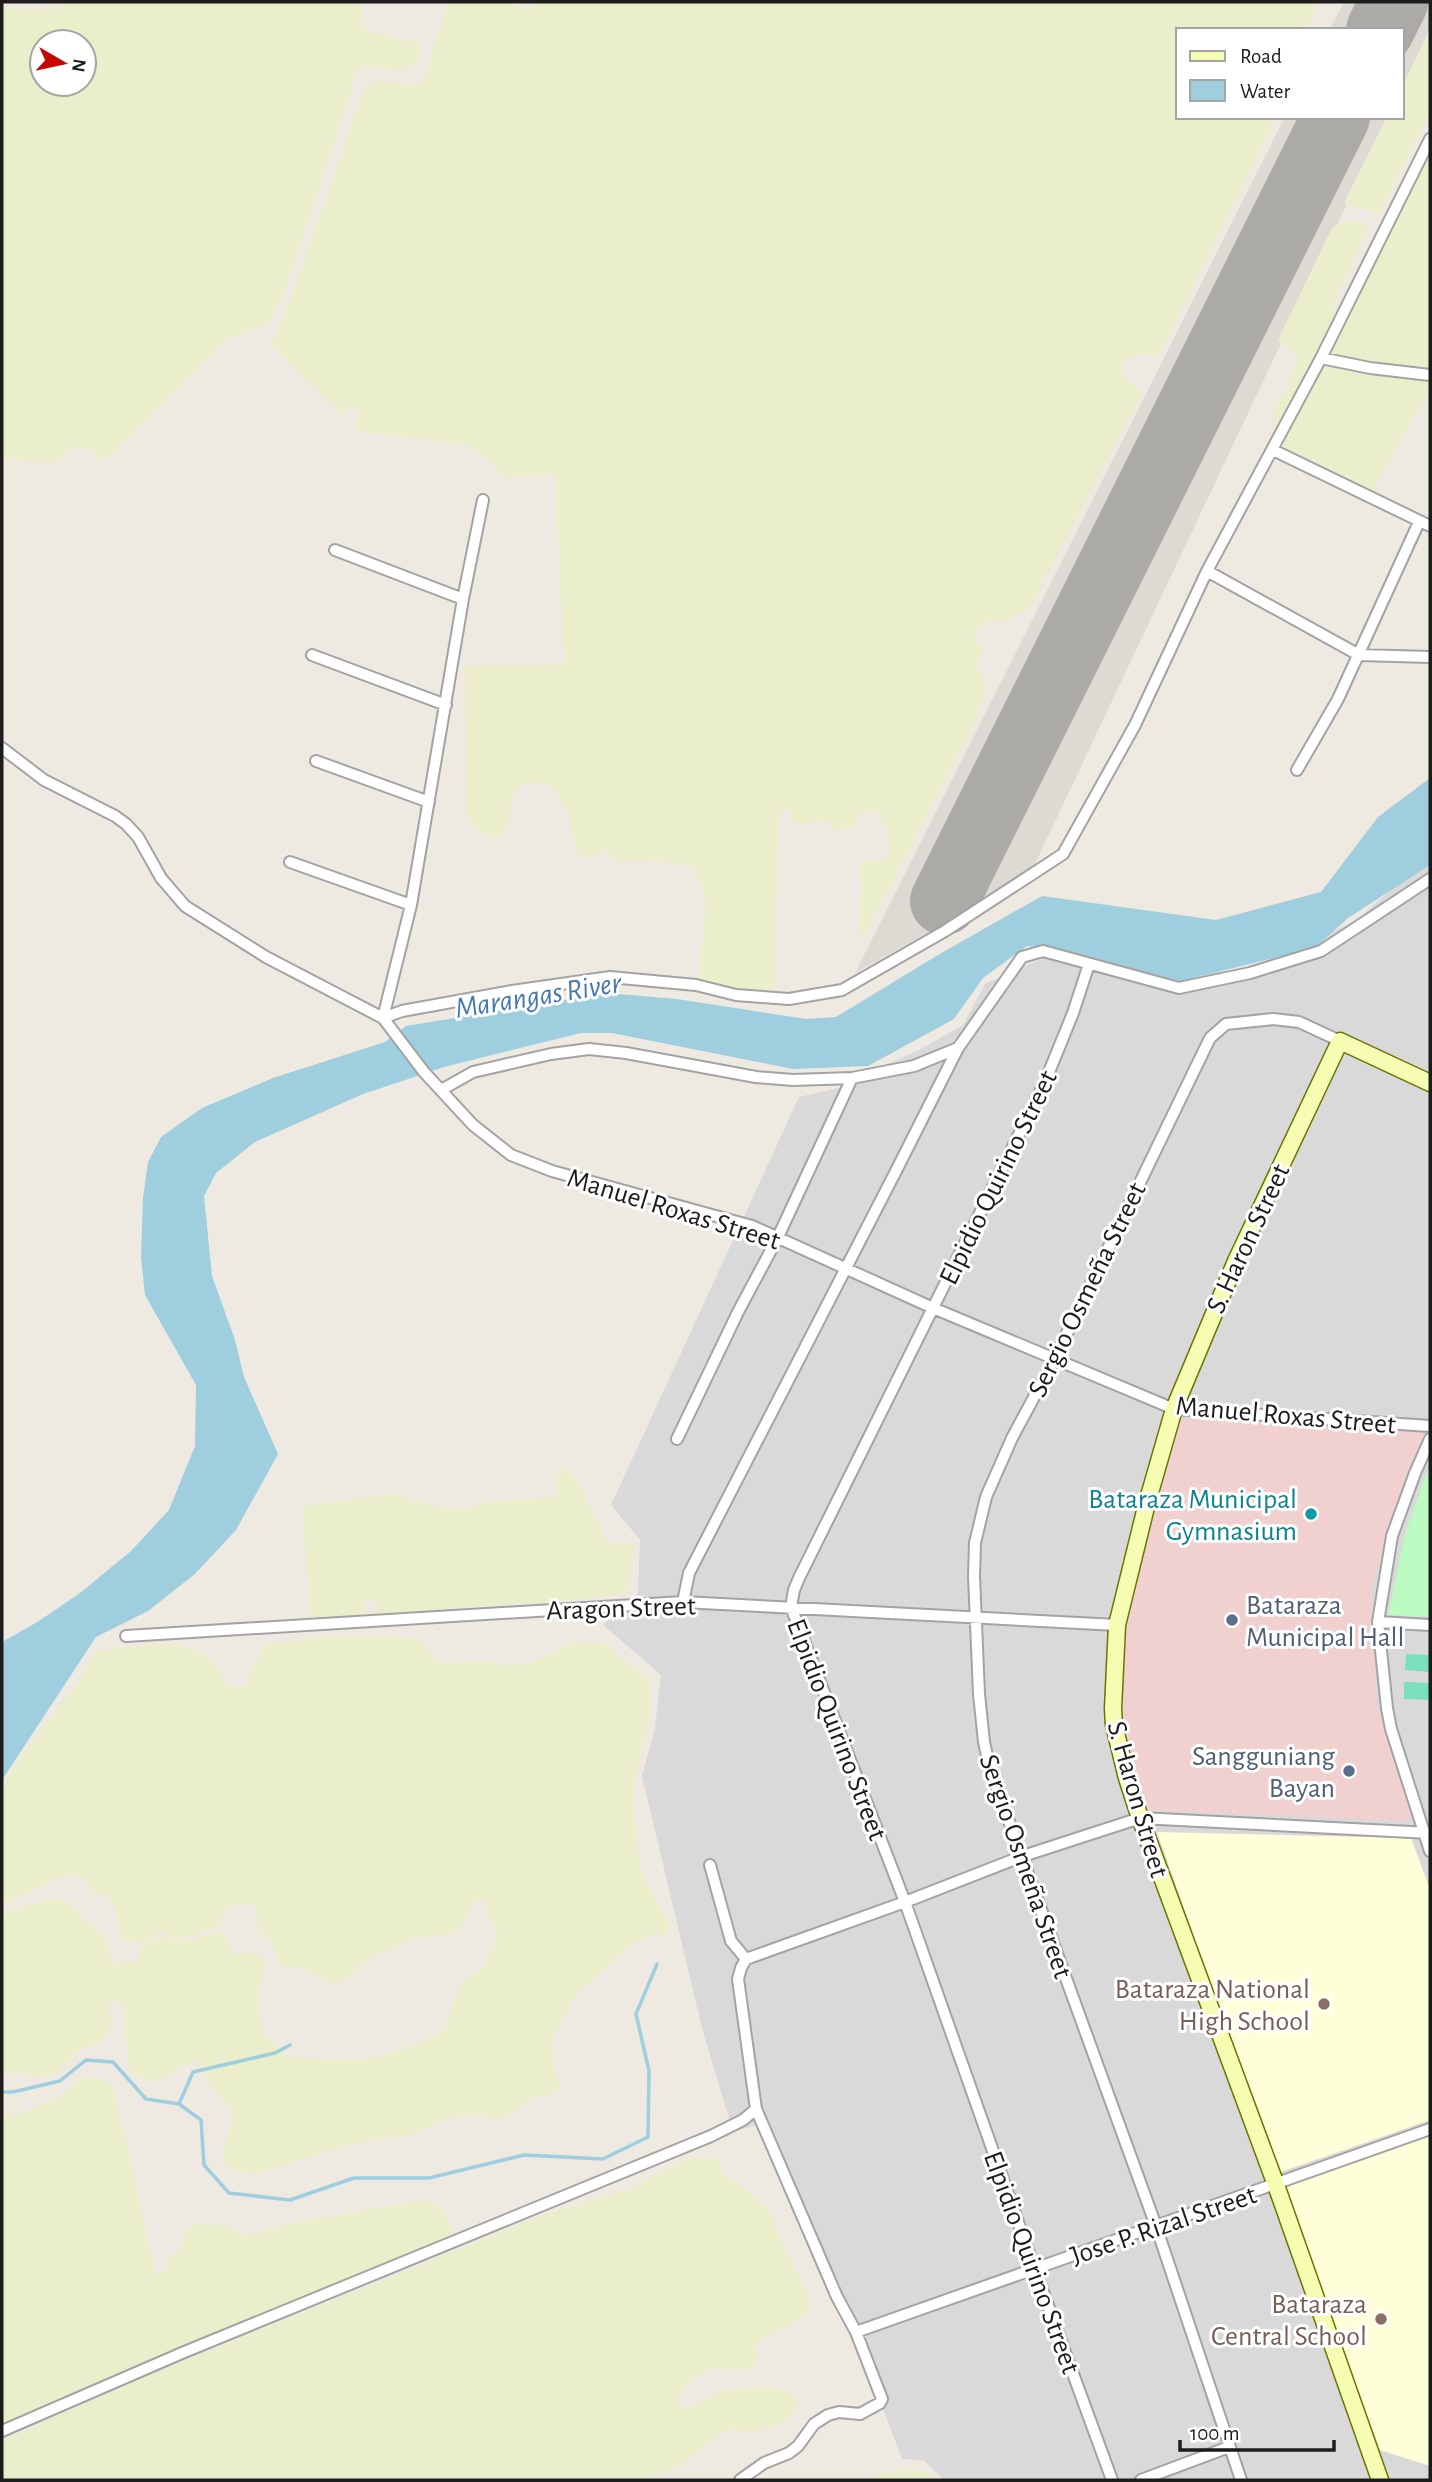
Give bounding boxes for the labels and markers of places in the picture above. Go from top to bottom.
place label: Bataraza Municipal Gymnasium [1088,1486,1297,1546]
marker: Bataraza Municipal Gymnasium [1303,1506,1319,1522]
place label: Bataraza Municipal Hall [1246,1592,1404,1652]
marker: Bataraza Municipal Hall [1224,1612,1240,1628]
place label: Sangguniang Bayan [1192,1743,1335,1803]
marker: Sangguniang Bayan [1341,1763,1357,1779]
place label: Bataraza National High School [1115,1976,1310,2036]
marker: Bataraza National High School [1316,1996,1332,2012]
place label: Bataraza Central School [1211,2291,1367,2351]
marker: Bataraza Central School [1373,2311,1389,2327]

